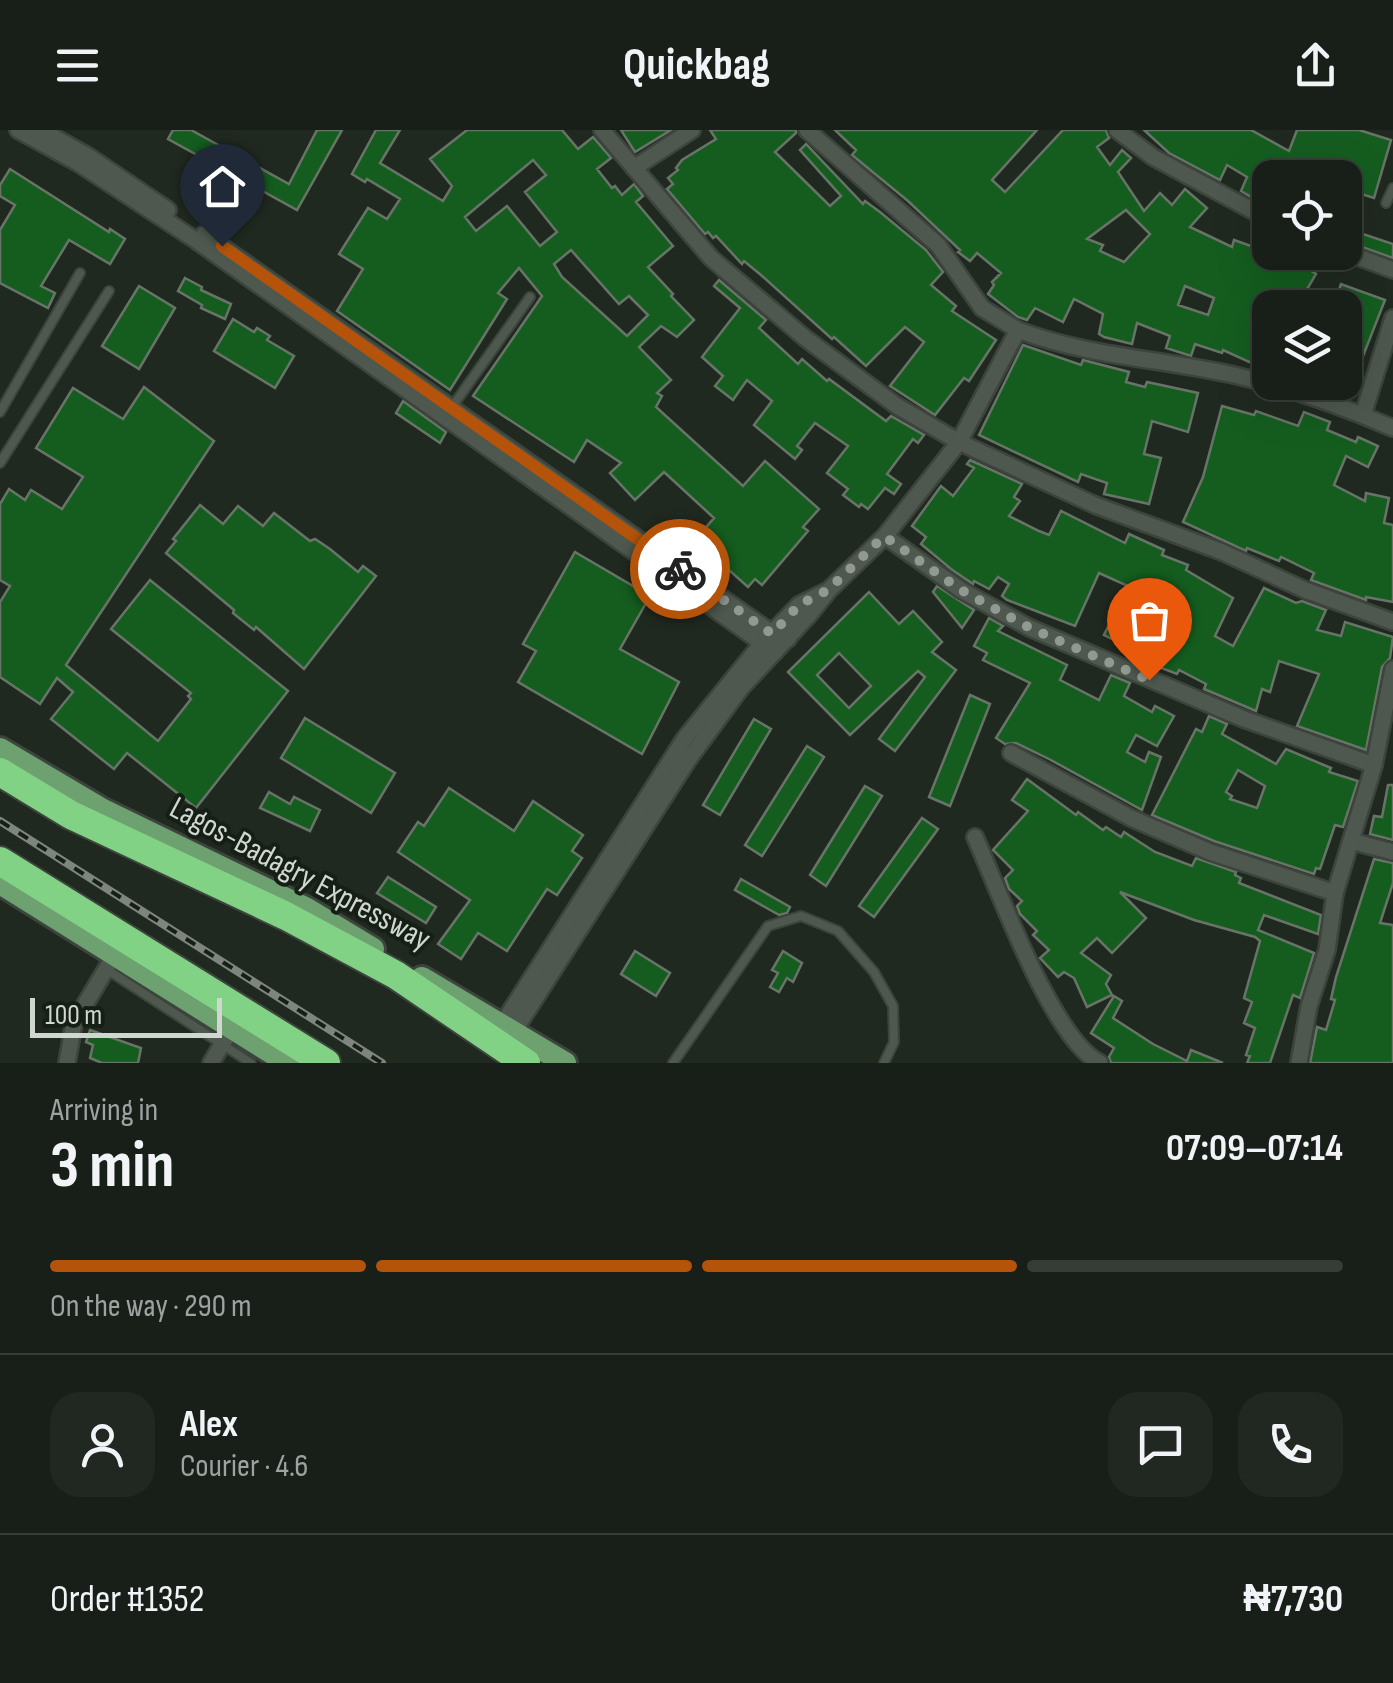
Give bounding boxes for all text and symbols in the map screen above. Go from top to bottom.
icon: menu [50,38,105,93]
text: Quickbag [623,38,770,93]
icon: share [1288,38,1343,93]
pin [180,144,265,247]
icon: home [195,159,250,214]
map controls [1252,160,1362,400]
button: locate [1252,160,1362,270]
button: layers [1252,290,1362,400]
courier [630,519,730,619]
icon: bike [653,542,708,597]
pin [1107,578,1192,681]
icon: bag [1122,593,1177,648]
street label: Lagos-Badagry Expressway [163,789,437,959]
scale bar [30,993,222,1038]
text: 100 m [45,999,102,1032]
text: Arriving in [50,1091,158,1130]
text: 07:09–07:14 [1166,1126,1343,1171]
text: 3 min [50,1128,174,1206]
text: On the way · 290 m [50,1287,252,1326]
button: person [50,1392,155,1497]
button: chat [1108,1392,1213,1497]
button: phone [1238,1392,1343,1497]
text: Alex [180,1402,238,1447]
text: Courier · 4.6 [180,1447,308,1486]
text: Order #1352 [50,1577,205,1622]
text: ₦7,730 [1243,1577,1343,1622]

